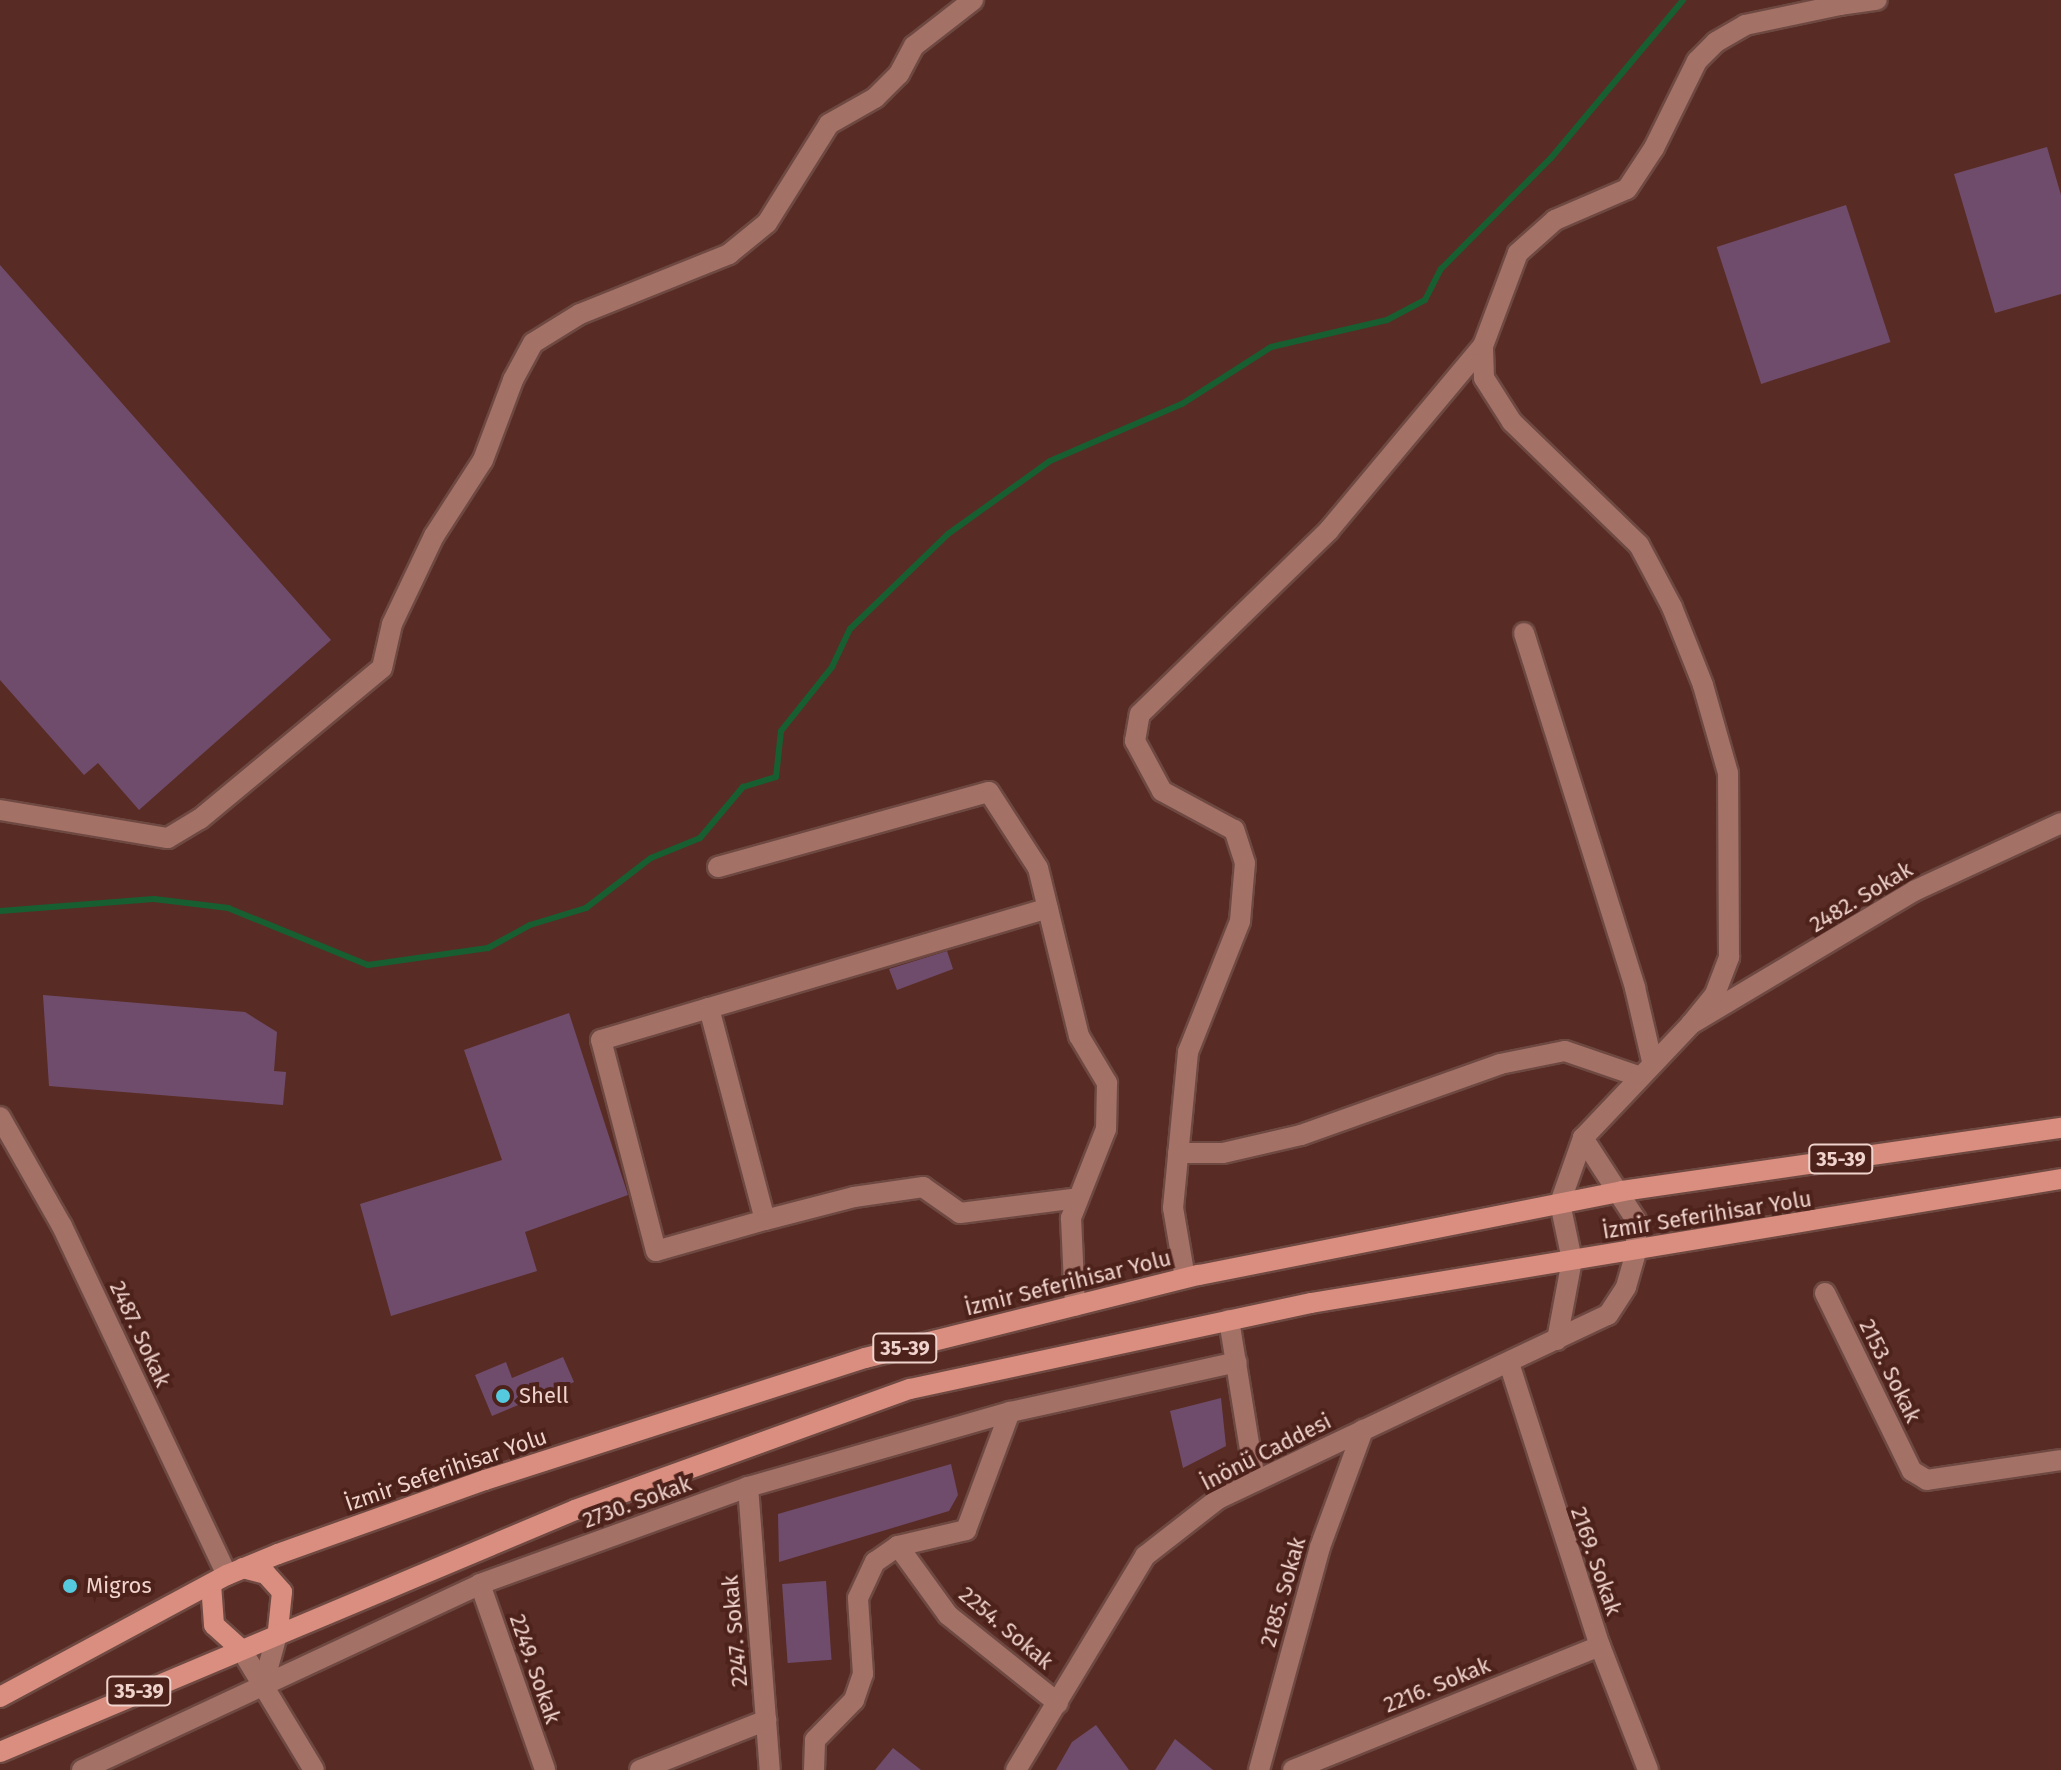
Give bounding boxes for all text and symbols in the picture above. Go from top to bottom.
street label: 2482. Sokak [1805,856,1917,938]
road number: 35-39 [1807,1143,1875,1175]
street label: İzmir Seferihisar Yolu [1600,1185,1814,1245]
street label: İzmir Seferihisar Yolu [962,1245,1174,1321]
street label: 2487. Sokak [104,1277,176,1391]
street label: 2153. Sokak [1854,1315,1926,1427]
road number: 35-39 [871,1332,939,1364]
place label: Shell [519,1383,569,1409]
marker: Shell [494,1387,512,1405]
street label: İnönü Caddesi [1196,1408,1336,1496]
street label: İzmir Seferihisar Yolu [342,1423,550,1517]
street label: 2730. Sokak [579,1470,695,1534]
street label: 2169. Sokak [1565,1503,1627,1619]
street label: 2185. Sokak [1255,1534,1311,1650]
place label: Migros [86,1573,152,1599]
street label: 2247. Sokak [717,1574,753,1688]
marker: Migros [61,1577,79,1595]
street label: 2254. Sokak [954,1581,1058,1675]
street label: 2249. Sokak [504,1611,566,1727]
street label: 2216. Sokak [1380,1652,1494,1718]
road number: 35-39 [105,1675,173,1707]

